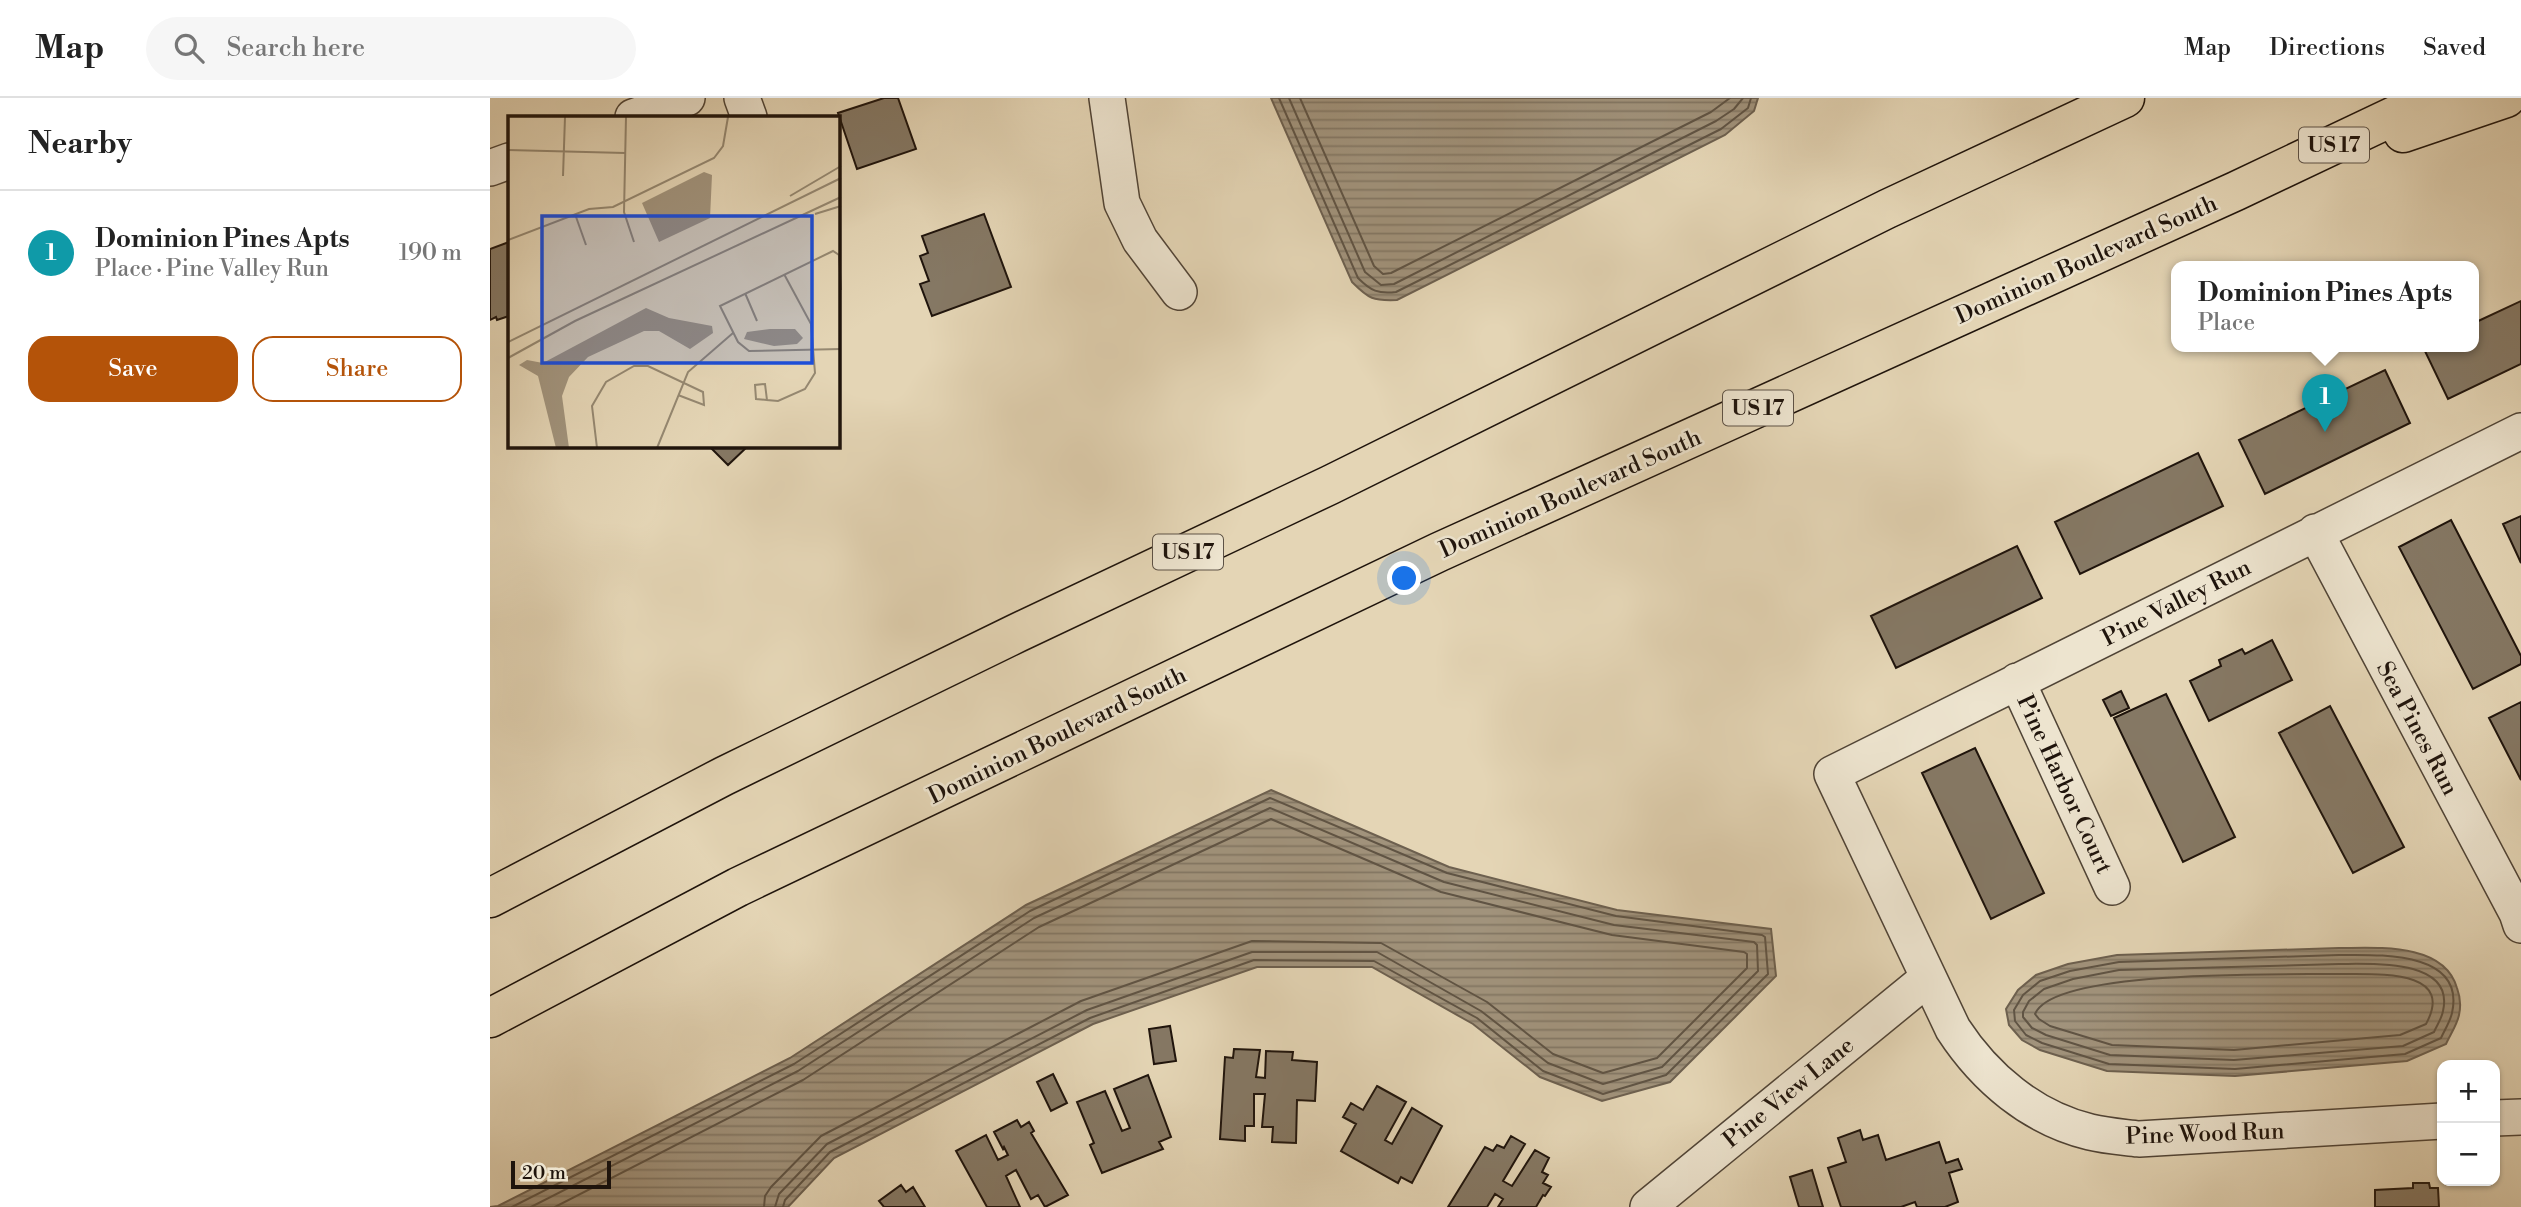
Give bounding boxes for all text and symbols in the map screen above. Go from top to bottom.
search box [146,17,636,80]
text: Map [35,28,104,69]
icon: search [170,29,208,67]
text: Search here [226,32,365,64]
text: Map [2184,33,2231,63]
text: Directions [2269,33,2385,63]
text: Saved [2423,33,2486,63]
inset map [508,116,840,448]
text: Nearby [28,125,132,163]
road number: US 17 [2299,128,2369,162]
street label: Dominion Boulevard South [1951,189,2222,330]
text: Dominion Pines Apts [95,223,350,255]
text: 1 [45,239,57,267]
text: 190 m [399,239,462,267]
text: Place · Pine Valley Run [95,255,329,283]
popup [2171,261,2479,352]
text: Dominion Pines Apts [2198,277,2452,309]
text: Place [2198,309,2255,337]
button: Save [28,336,238,402]
button: Share [252,336,462,402]
pin: 1 [2302,374,2348,432]
road number: US 17 [1723,390,1793,426]
street label: Dominion Boulevard South [1435,423,1706,564]
road number: US 17 [1153,534,1223,570]
street label: Pine Valley Run [2097,553,2256,652]
your location [1387,561,1421,595]
street label: Sea Pines Run [2370,657,2464,800]
street label: Dominion Boulevard South [924,661,1191,811]
street label: Pine Harbor Court [2010,690,2118,878]
street label: Pine View Lane [1717,1031,1860,1154]
map controls [2437,1060,2500,1186]
button: + [2437,1060,2500,1123]
street label: Pine Wood Run [2125,1117,2285,1151]
button: − [2437,1123,2500,1186]
scale bar [511,1158,611,1190]
text: 20 m [522,1161,566,1185]

